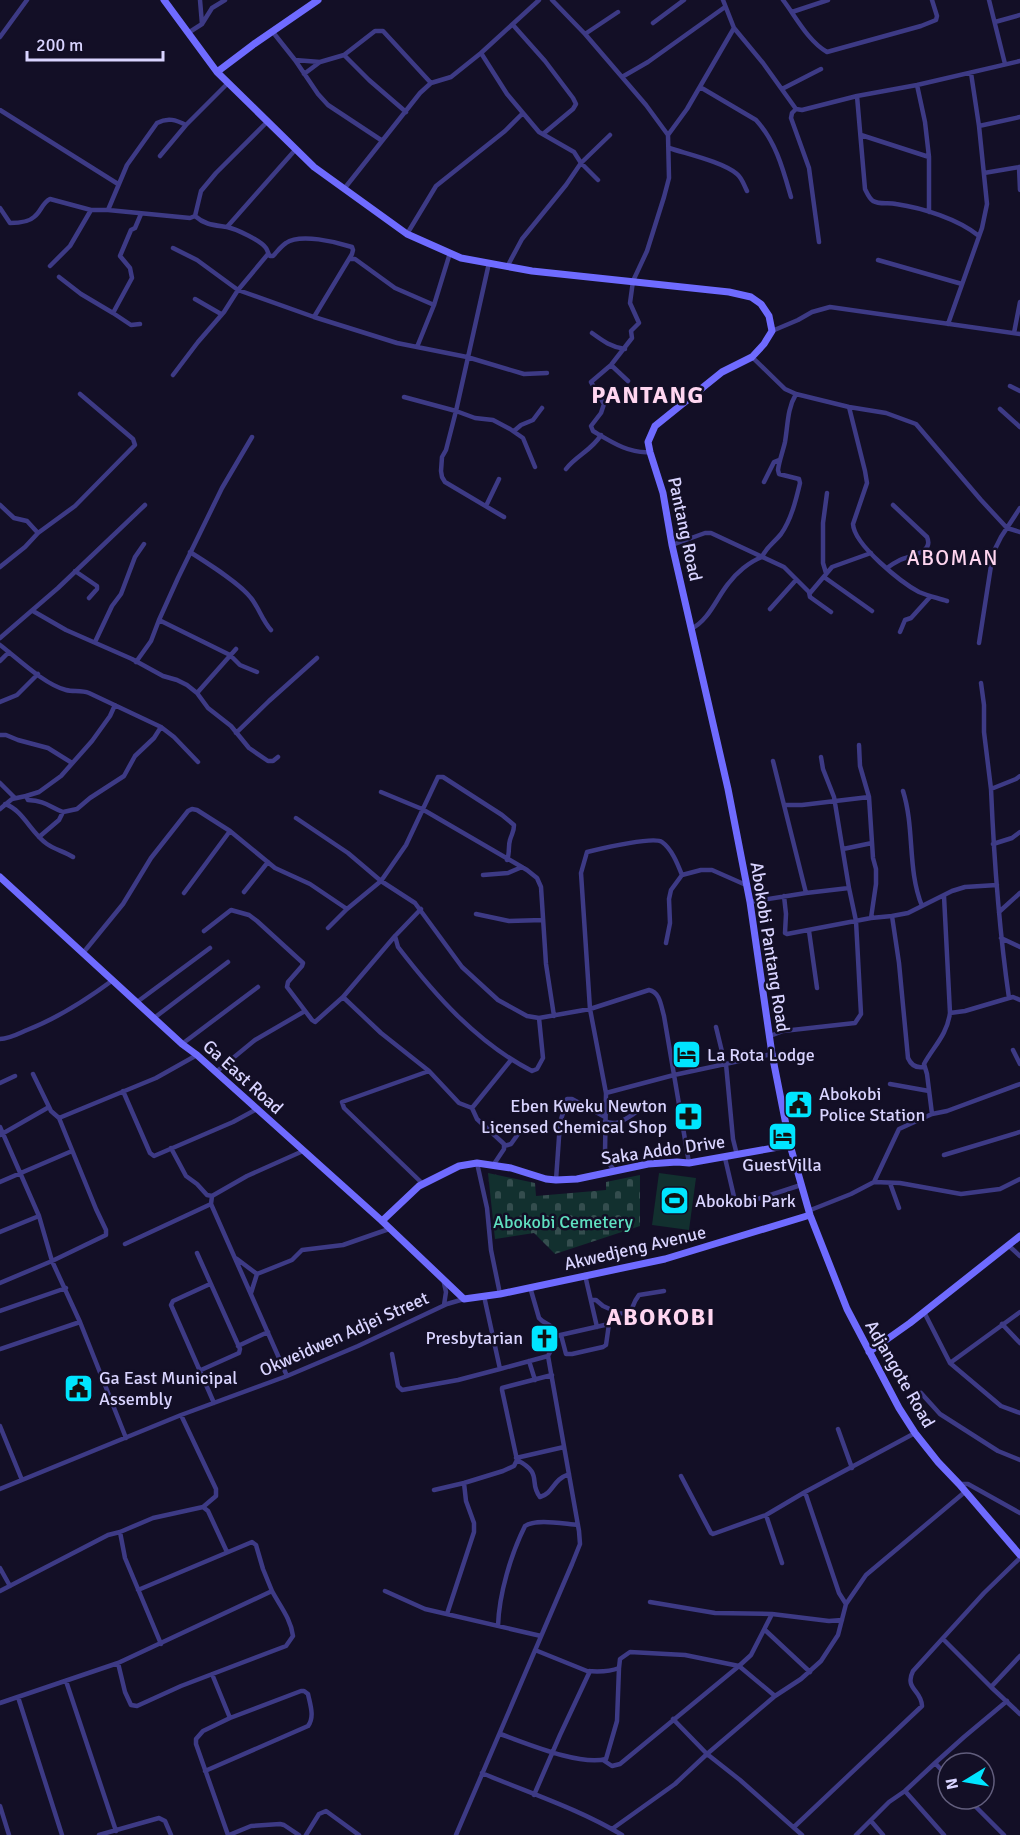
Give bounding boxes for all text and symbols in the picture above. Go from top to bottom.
scale bar [27,24,164,62]
text: 200 m [36,34,83,56]
district label: PANTANG [591,380,705,410]
street label: Pantang Road [663,475,707,583]
district label: ABOMAN [907,545,999,571]
street label: Abokobi Pantang Road [746,860,794,1034]
street label: Ga East Road [198,1035,288,1119]
hotel icon: La Rota Lodge [670,1039,702,1071]
place label: La Rota Lodge [707,1044,815,1066]
place label: Abokobi Police Station [819,1083,925,1126]
public building icon: Abokobi Police Station [782,1088,814,1120]
place label: Eben Kweku Newton Licensed Chemical Shop [481,1095,667,1138]
pharmacy icon: Eben Kweku Newton Licensed Chemical Shop [672,1100,704,1132]
hotel icon: GuestVilla [766,1120,798,1152]
street label: Saka Addo Drive [600,1130,726,1170]
place label: GuestVilla [742,1154,822,1176]
sports icon: Abokobi Park [658,1185,690,1217]
place label: Abokobi Park [695,1190,796,1212]
park label: Abokobi Cemetery [493,1211,634,1233]
street label: Akwedjeng Avenue [562,1221,708,1275]
street label: Okweidwen Adjei Street [256,1287,432,1381]
district label: ABOKOBI [606,1302,716,1332]
street label: Adjangote Road [860,1316,940,1432]
church icon: Presbytarian [528,1322,560,1354]
place label: Presbytarian [426,1327,523,1349]
place label: Ga East Municipal Assembly [99,1367,238,1410]
public building icon: Ga East Municipal Assembly [62,1372,94,1404]
north arrow [936,1751,996,1811]
text: N [941,1776,963,1791]

